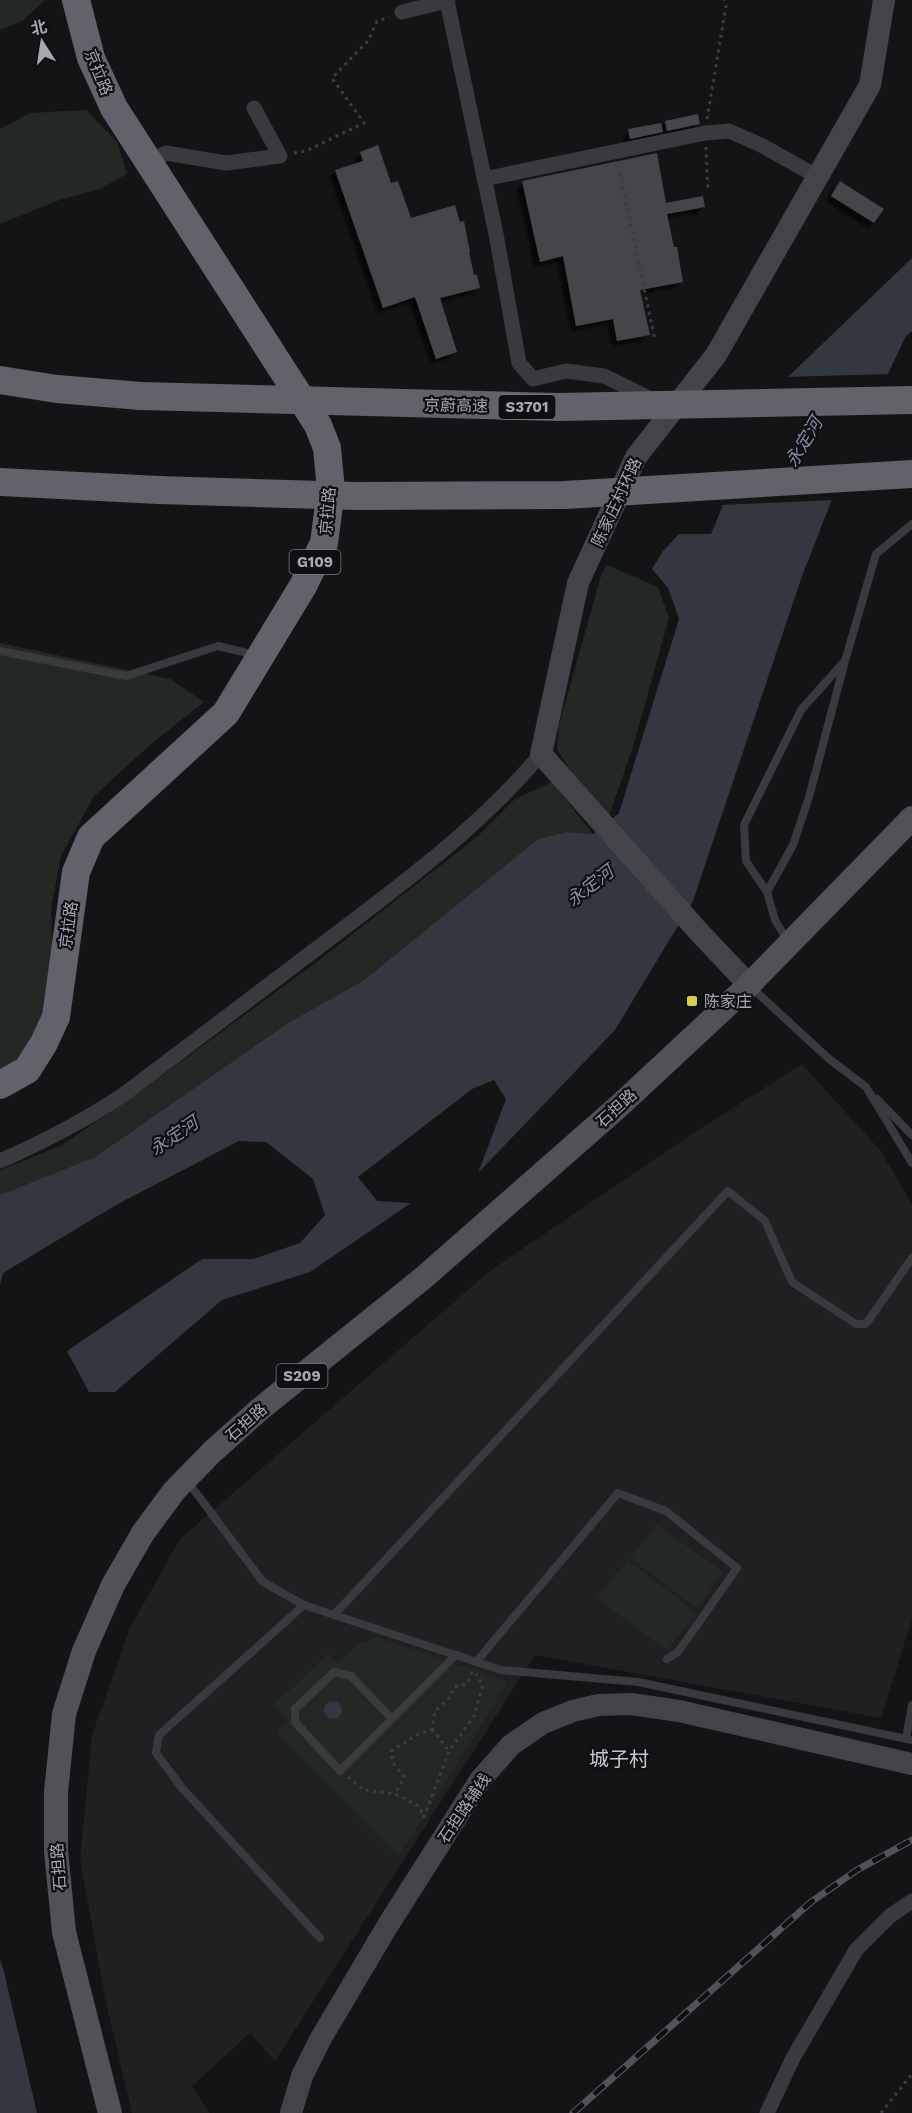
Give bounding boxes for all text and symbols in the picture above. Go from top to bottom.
north arrow [12,12,72,72]
text: 北 [29,17,49,39]
street label: 京拉路 [81,46,116,98]
street label: 京蔚高速 [424,395,488,416]
road number: S3701 [498,395,556,419]
water label: 永定河 [781,411,828,470]
street label: 陈家庄村环路 [588,455,645,550]
street label: 京拉路 [316,486,339,536]
road number: G109 [290,550,340,574]
water label: 永定河 [562,859,620,911]
street label: 京拉路 [56,900,81,950]
place label: 陈家庄 [704,992,752,1011]
marker: 陈家庄 [685,994,699,1008]
street label: 石担路 [592,1085,641,1131]
water label: 永定河 [145,1110,204,1159]
road number: S209 [276,1364,328,1388]
street label: 石担路 [222,1399,271,1445]
district label: 城子村 [589,1747,649,1771]
street label: 石担路辅线 [434,1770,495,1847]
street label: 石担路 [47,1842,70,1892]

